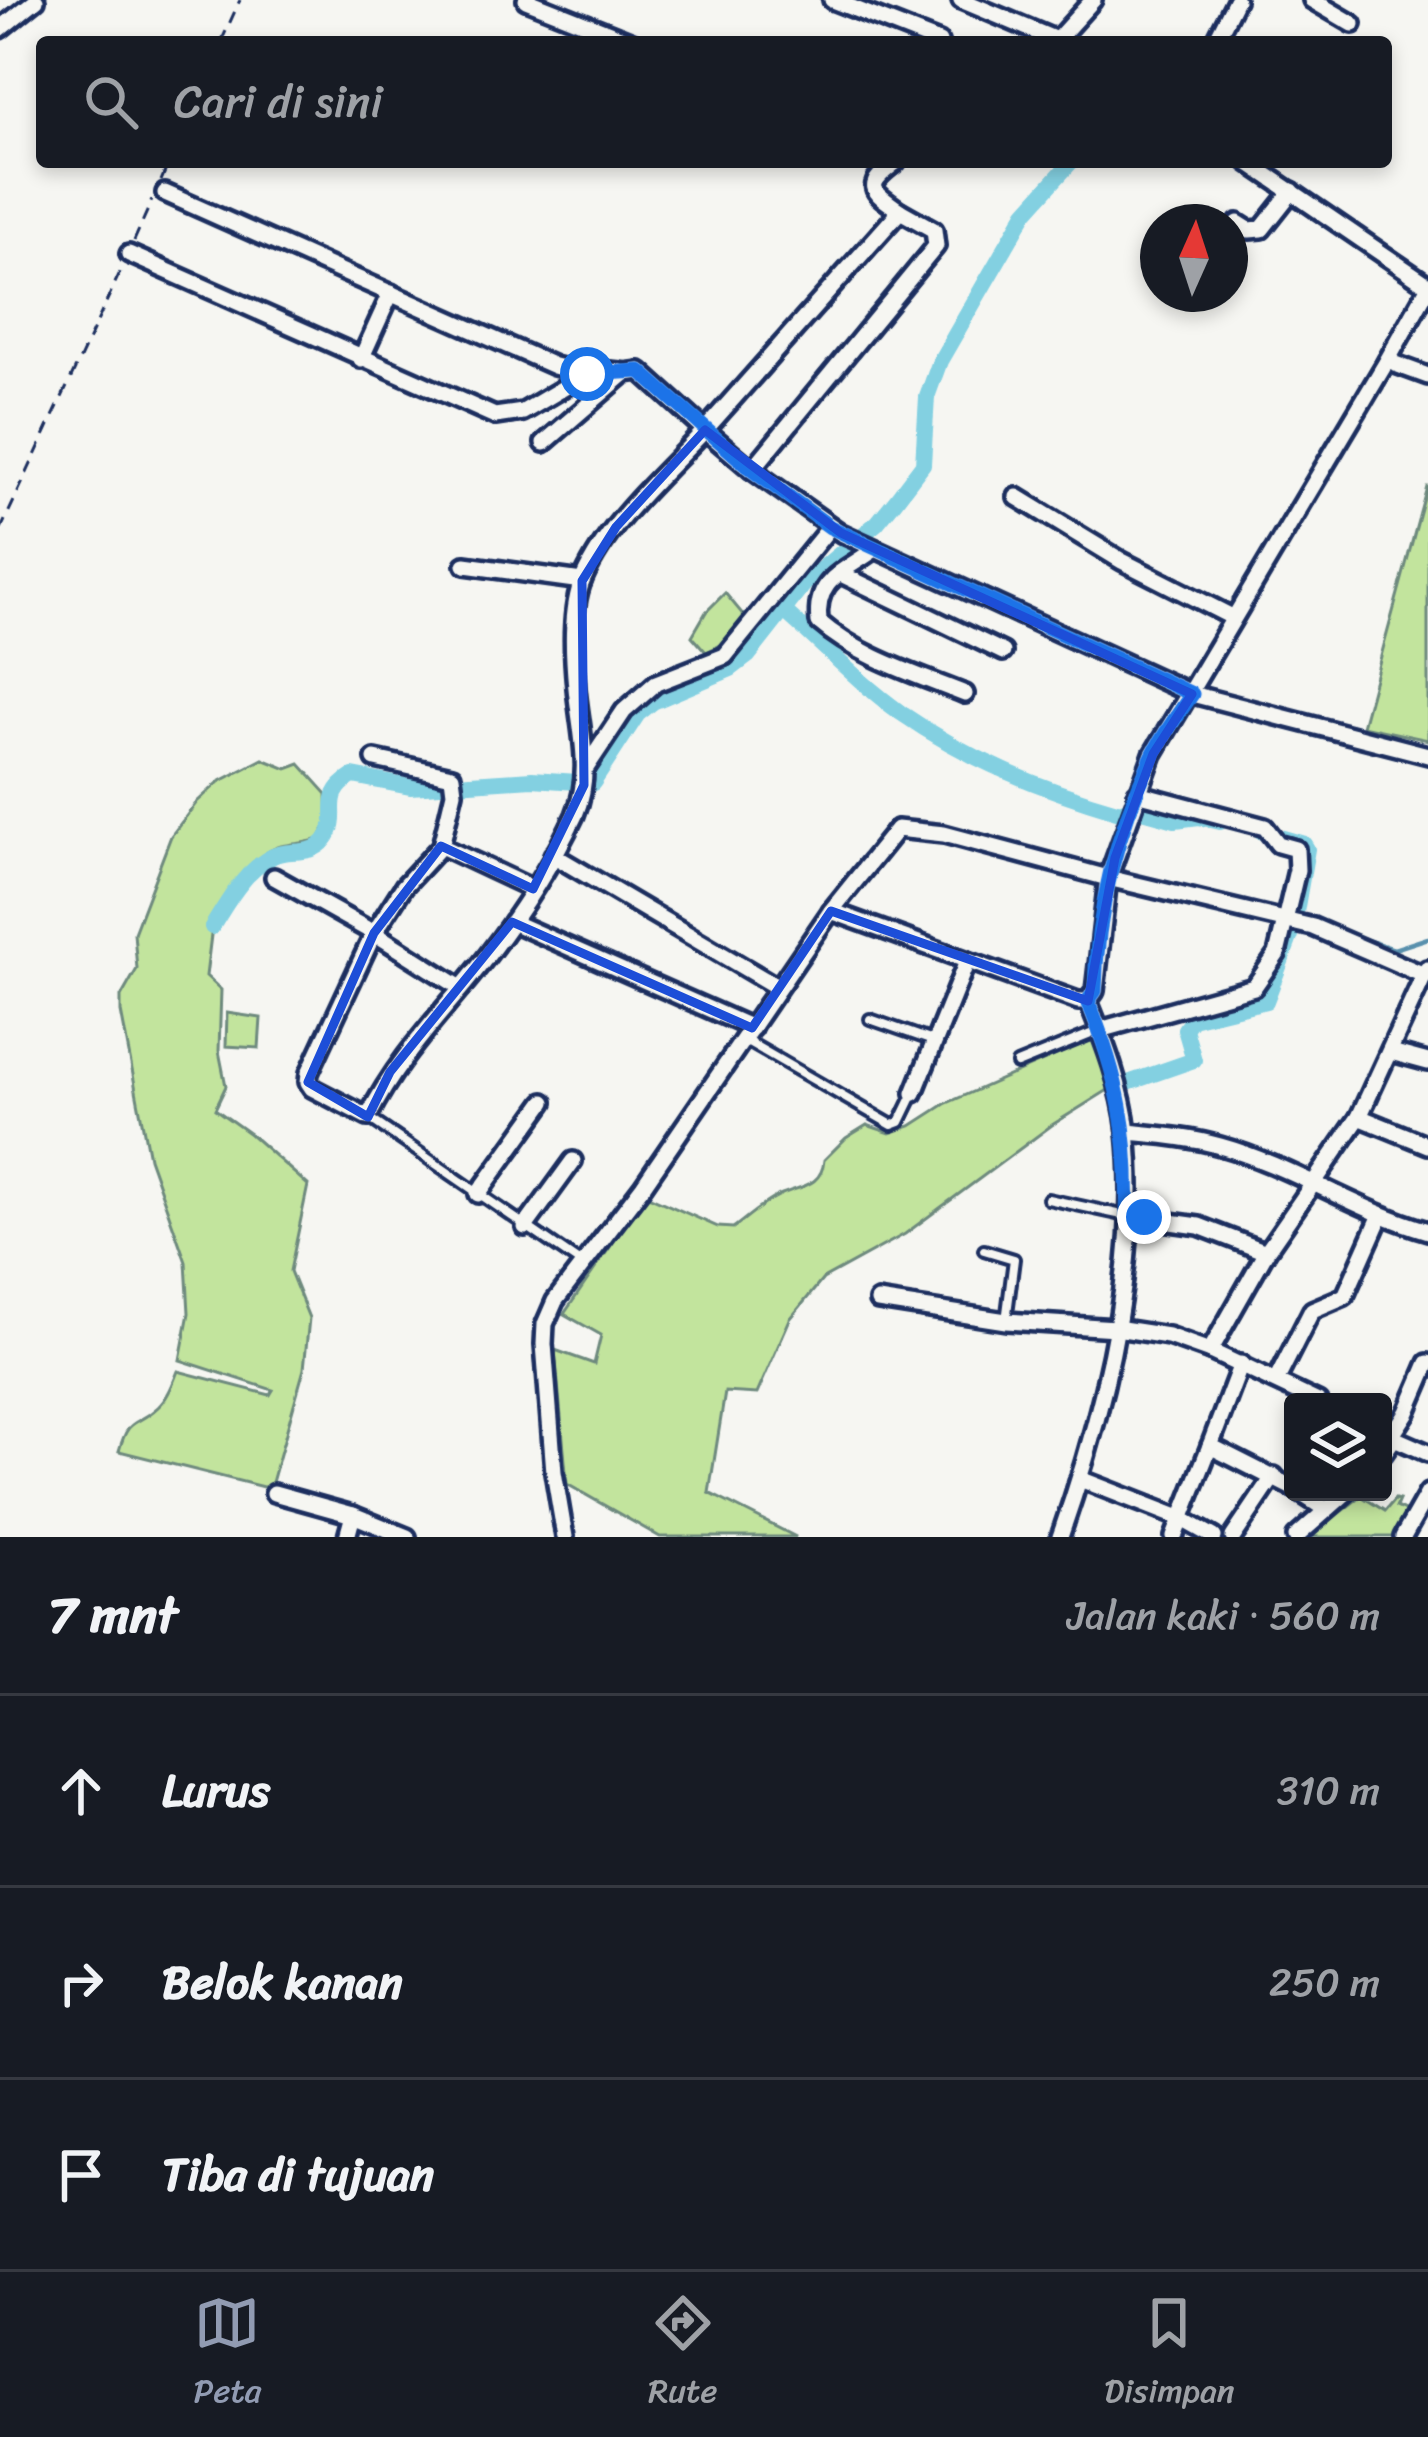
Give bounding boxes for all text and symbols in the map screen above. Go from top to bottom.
search box [36,36,1392,168]
text: Cari di sini [174,62,383,142]
icon: search [78,69,144,135]
north arrow [1140,204,1248,312]
route start [560,347,614,401]
route end [1117,1190,1171,1244]
map controls [1284,1393,1392,1501]
button: layers [1284,1393,1392,1501]
text: 7 mnt [48,1570,178,1660]
text: Jalan kaki · 560 m [1067,1581,1380,1650]
text: Lurus [162,1751,270,1831]
text: 310 m [1277,1756,1380,1825]
icon: ahead [48,1758,114,1824]
text: Belok kanan [162,1943,402,2023]
text: 250 m [1269,1948,1380,2017]
icon: right [48,1950,114,2016]
text: Tiba di tujuan [162,2135,434,2215]
icon: arrive [48,2142,114,2208]
tab: Peta [193,2290,261,2420]
tab: Rute [648,2290,717,2420]
tab: Disimpan [1104,2290,1235,2420]

